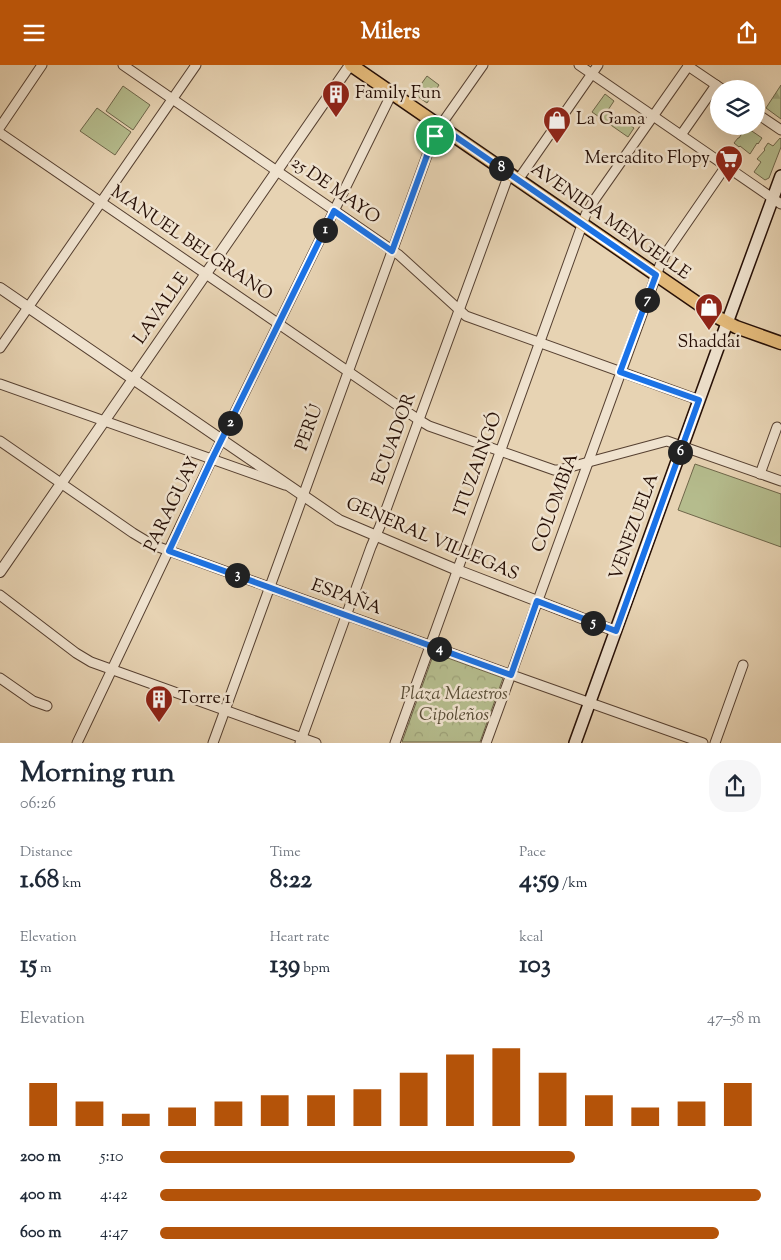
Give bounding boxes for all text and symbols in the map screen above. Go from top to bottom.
text: Milers [361,17,420,49]
icon: menu [20,19,48,47]
icon: share [733,19,761,47]
building icon: Family Fun [321,79,351,118]
map controls [710,80,765,135]
button: layers [710,80,765,135]
place label: Family Fun [355,81,442,107]
shop icon: La Gama [542,105,572,144]
place label: La Gama [576,107,645,133]
pin [414,115,456,157]
icon: arrive [421,122,449,150]
supermarket icon: Mercadito Flopy [714,144,744,183]
place label: Mercadito Flopy [584,146,710,172]
street label: 25 DE MAYO [285,151,385,231]
pin: 8 [488,155,514,181]
street label: AVENIDA MENGELLE [525,157,695,287]
text: 8 [498,158,505,178]
street label: MANUEL BELGRANO [105,180,277,308]
pin: 1 [312,217,338,243]
text: 1 [323,220,328,240]
street label: LAVALLE [128,268,196,350]
pin: 7 [634,287,660,313]
text: 7 [644,290,651,310]
shop icon: Shaddai [694,292,724,331]
place label: Shaddai [678,330,740,356]
street label: ECUADOR [366,389,424,489]
street label: PERÚ [289,401,330,455]
street label: ITUZAINGÓ [447,408,510,519]
pin: 2 [218,411,242,435]
text: 2 [227,413,234,433]
pin: 6 [668,439,692,465]
text: 6 [677,442,684,462]
street label: COLOMBIA [526,449,586,556]
street label: PARAGUAY [139,453,207,557]
street label: VENEZUELA [604,470,666,584]
street label: GENERAL VILLEGAS [341,492,523,588]
pin: 3 [224,563,250,587]
text: 3 [235,565,240,585]
street label: ESPAÑA [307,573,385,623]
pin: 5 [580,611,606,635]
text: 5 [591,613,596,633]
pin: 4 [426,637,452,661]
text: 4 [436,639,443,659]
park label: Plaza Maestros Cipoleños [400,682,508,729]
building icon: Torre 1 [144,684,174,723]
place label: Torre 1 [178,686,231,712]
text: Morning run [20,754,175,794]
button: share [709,760,761,812]
text: 06:26 [20,793,56,816]
text: Distance [20,843,73,863]
text: Time [270,843,301,863]
text: Pace [519,843,546,863]
text: 1.68 [20,863,59,899]
text: 8:22 [270,863,312,899]
text: 4:59 [519,863,559,899]
text: km [59,874,81,894]
text: /km [559,874,587,894]
text: Elevation [20,928,77,948]
text: Heart rate [270,928,329,948]
text: kcal [519,928,543,948]
text: 15 [20,948,37,984]
text: 139 [270,948,300,984]
text: 103 [519,948,551,984]
text: m [37,959,52,979]
text: bpm [300,959,330,979]
text: Elevation [20,1008,85,1031]
text: 47–58 m [707,1008,761,1031]
text: 200 m [20,1146,61,1169]
text: 5:10 [100,1146,123,1169]
text: 400 m [20,1184,62,1207]
text: 4:42 [100,1184,128,1207]
text: 600 m [20,1222,62,1245]
text: 4:47 [100,1222,128,1245]

